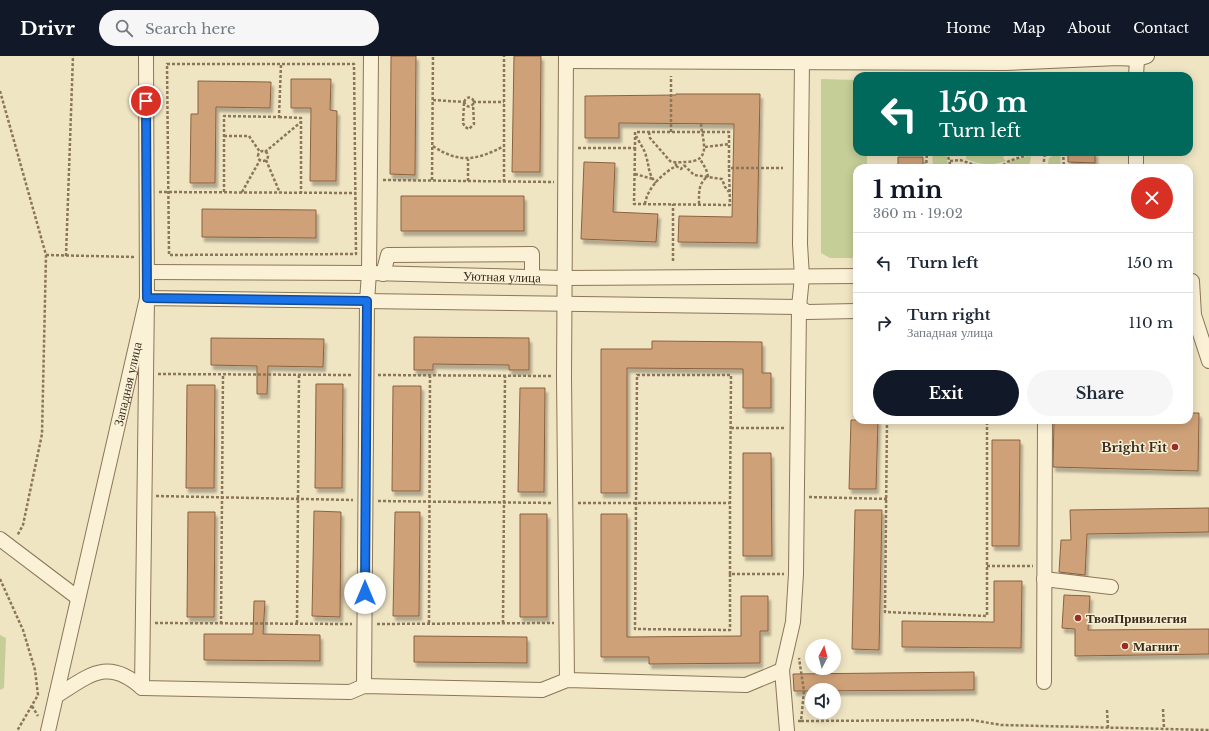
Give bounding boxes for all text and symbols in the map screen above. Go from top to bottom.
search box [99,10,379,46]
text: Drivr [20,17,75,40]
icon: search [113,17,135,39]
text: Search here [145,19,236,38]
text: Home [946,19,991,37]
text: Map [1013,19,1045,37]
text: About [1067,19,1111,37]
text: Contact [1133,19,1189,37]
pin [129,84,163,118]
text: 150 m [939,85,1027,120]
icon: left [873,88,925,140]
icon: arrive [135,90,157,112]
text: Turn left [939,120,1021,142]
text: 1 min [873,175,943,204]
button: close [1131,177,1173,219]
text: 360 m · 19:02 [873,205,963,222]
icon: left [873,252,895,274]
text: Turn left [907,253,978,272]
text: 150 m [1127,253,1173,272]
street label: Уютная улица [463,267,541,286]
text: Turn right [907,305,990,324]
icon: right [873,312,895,334]
text: 110 m [1129,313,1173,332]
text: Западная улица [907,324,993,341]
street label: Западная улица [109,340,145,428]
button: Exit [873,370,1019,416]
button: Share [1027,370,1173,416]
place label: Bright Fit [1101,439,1167,456]
marker: Bright Fit [1170,442,1180,452]
position arrow [344,572,386,614]
place label: ТвояПривилегия [1086,610,1187,627]
marker: ТвояПривилегия [1073,613,1083,623]
place label: Магнит [1133,638,1180,655]
north arrow [805,639,841,675]
map controls [805,639,841,719]
marker: Магнит [1120,641,1130,651]
button: sound [805,683,841,719]

